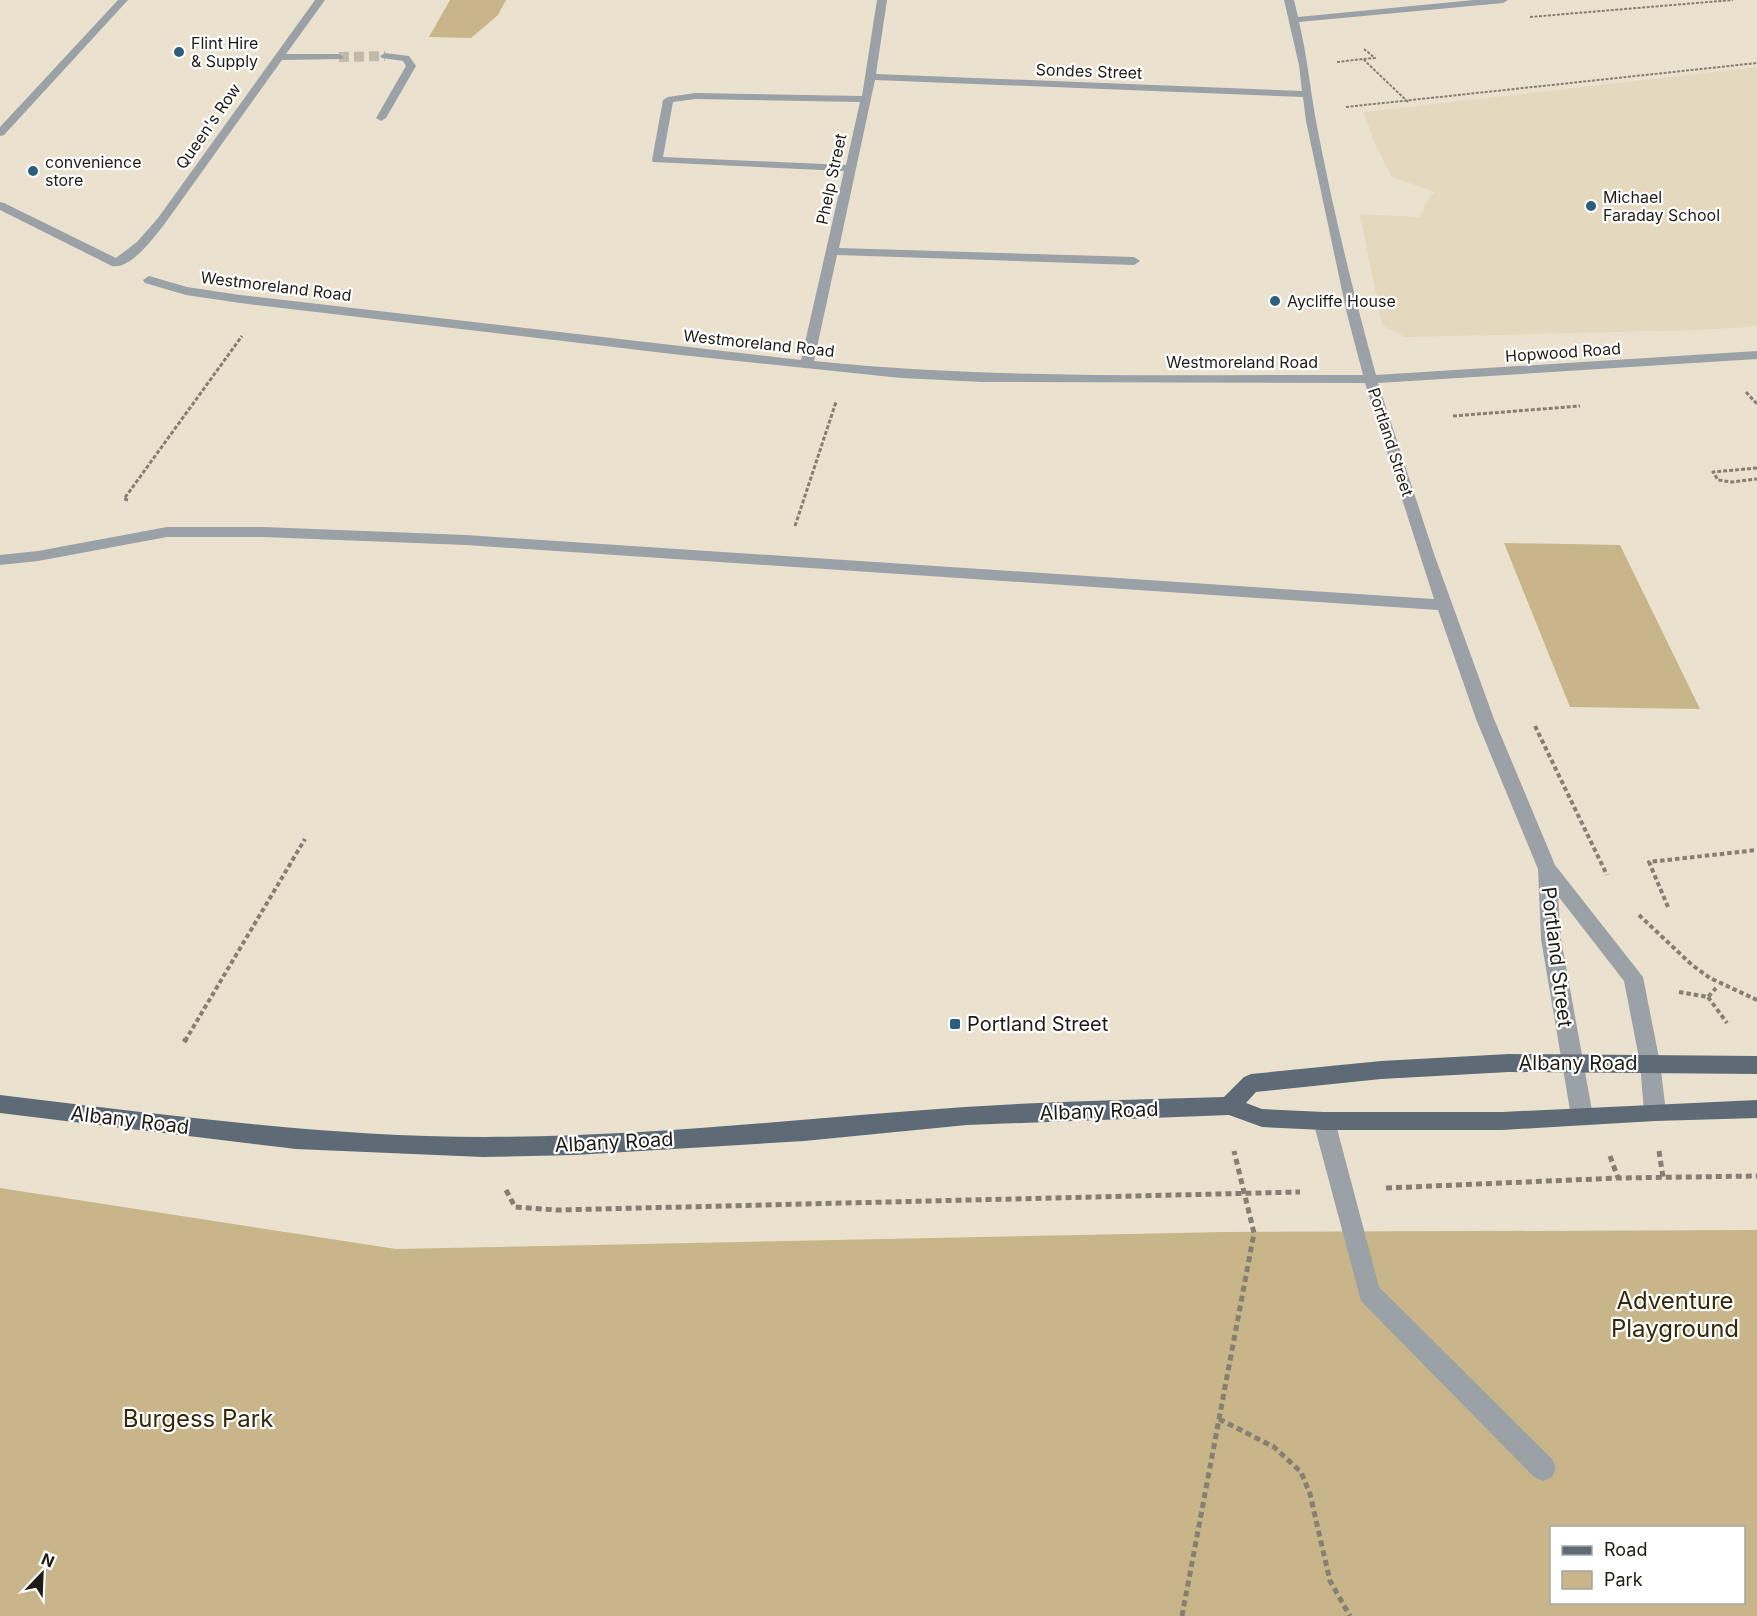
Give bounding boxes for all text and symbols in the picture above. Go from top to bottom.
place label: Flint Hire & Supply [191,33,258,71]
marker: Flint Hire & Supply [172,45,186,59]
street label: Sondes Street [1035,59,1143,83]
street label: Queen's Row [171,79,245,173]
street label: Phelp Street [812,132,850,226]
place label: convenience store [45,152,142,190]
marker: convenience store [26,164,40,178]
place label: Michael Faraday School [1603,187,1720,225]
marker: Michael Faraday School [1584,199,1598,213]
street label: Westmoreland Road [199,267,353,305]
place label: Aycliffe House [1287,291,1396,311]
marker: Aycliffe House [1268,294,1282,308]
street label: Westmoreland Road [682,325,836,361]
street label: Hopwood Road [1505,338,1621,366]
street label: Westmoreland Road [1166,352,1318,372]
street label: Portland Street [1364,385,1418,499]
street label: Portland Street [1536,885,1578,1029]
place label: Portland Street [967,1012,1109,1036]
marker: Portland Street [948,1017,962,1031]
street label: Albany Road [1519,1051,1637,1075]
street label: Albany Road [1039,1097,1159,1125]
street label: Albany Road [70,1101,190,1139]
street label: Albany Road [554,1127,674,1157]
park label: Adventure Playground [1611,1286,1739,1343]
park label: Burgess Park [123,1404,273,1433]
legend [1550,1526,1745,1604]
text: Road [1604,1539,1647,1560]
north arrow [12,1544,72,1604]
text: N [38,1549,57,1572]
text: Park [1604,1569,1643,1590]

